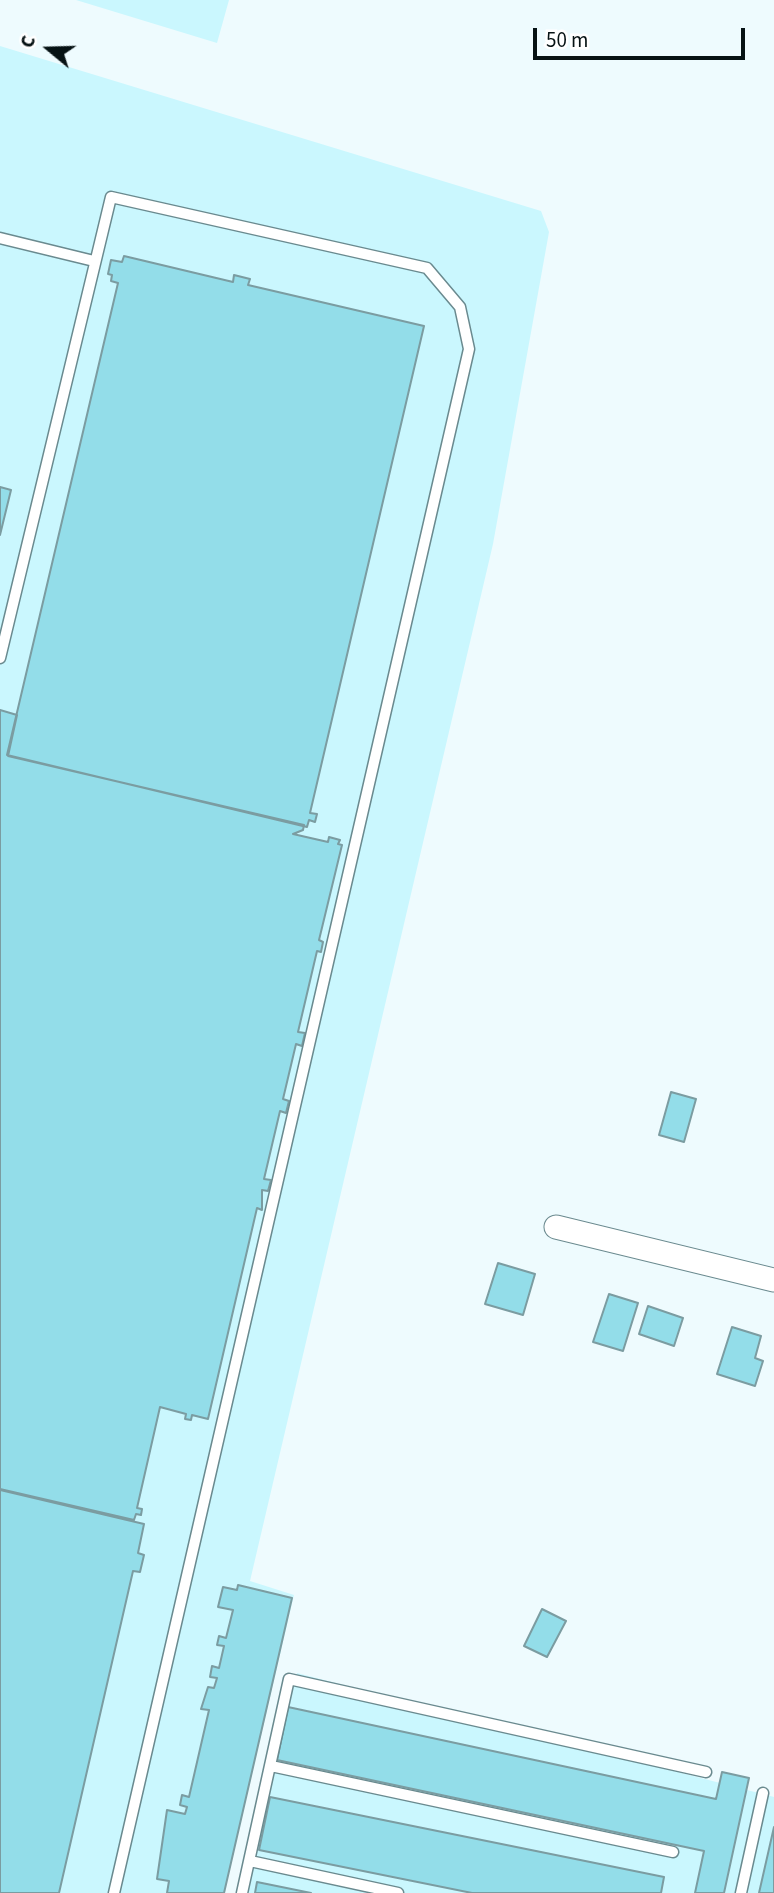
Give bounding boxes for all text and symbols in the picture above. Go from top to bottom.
north arrow [14,14,84,84]
scale bar [536,14,748,58]
text: 50 m [546,25,588,55]
text: С [14,32,43,52]

